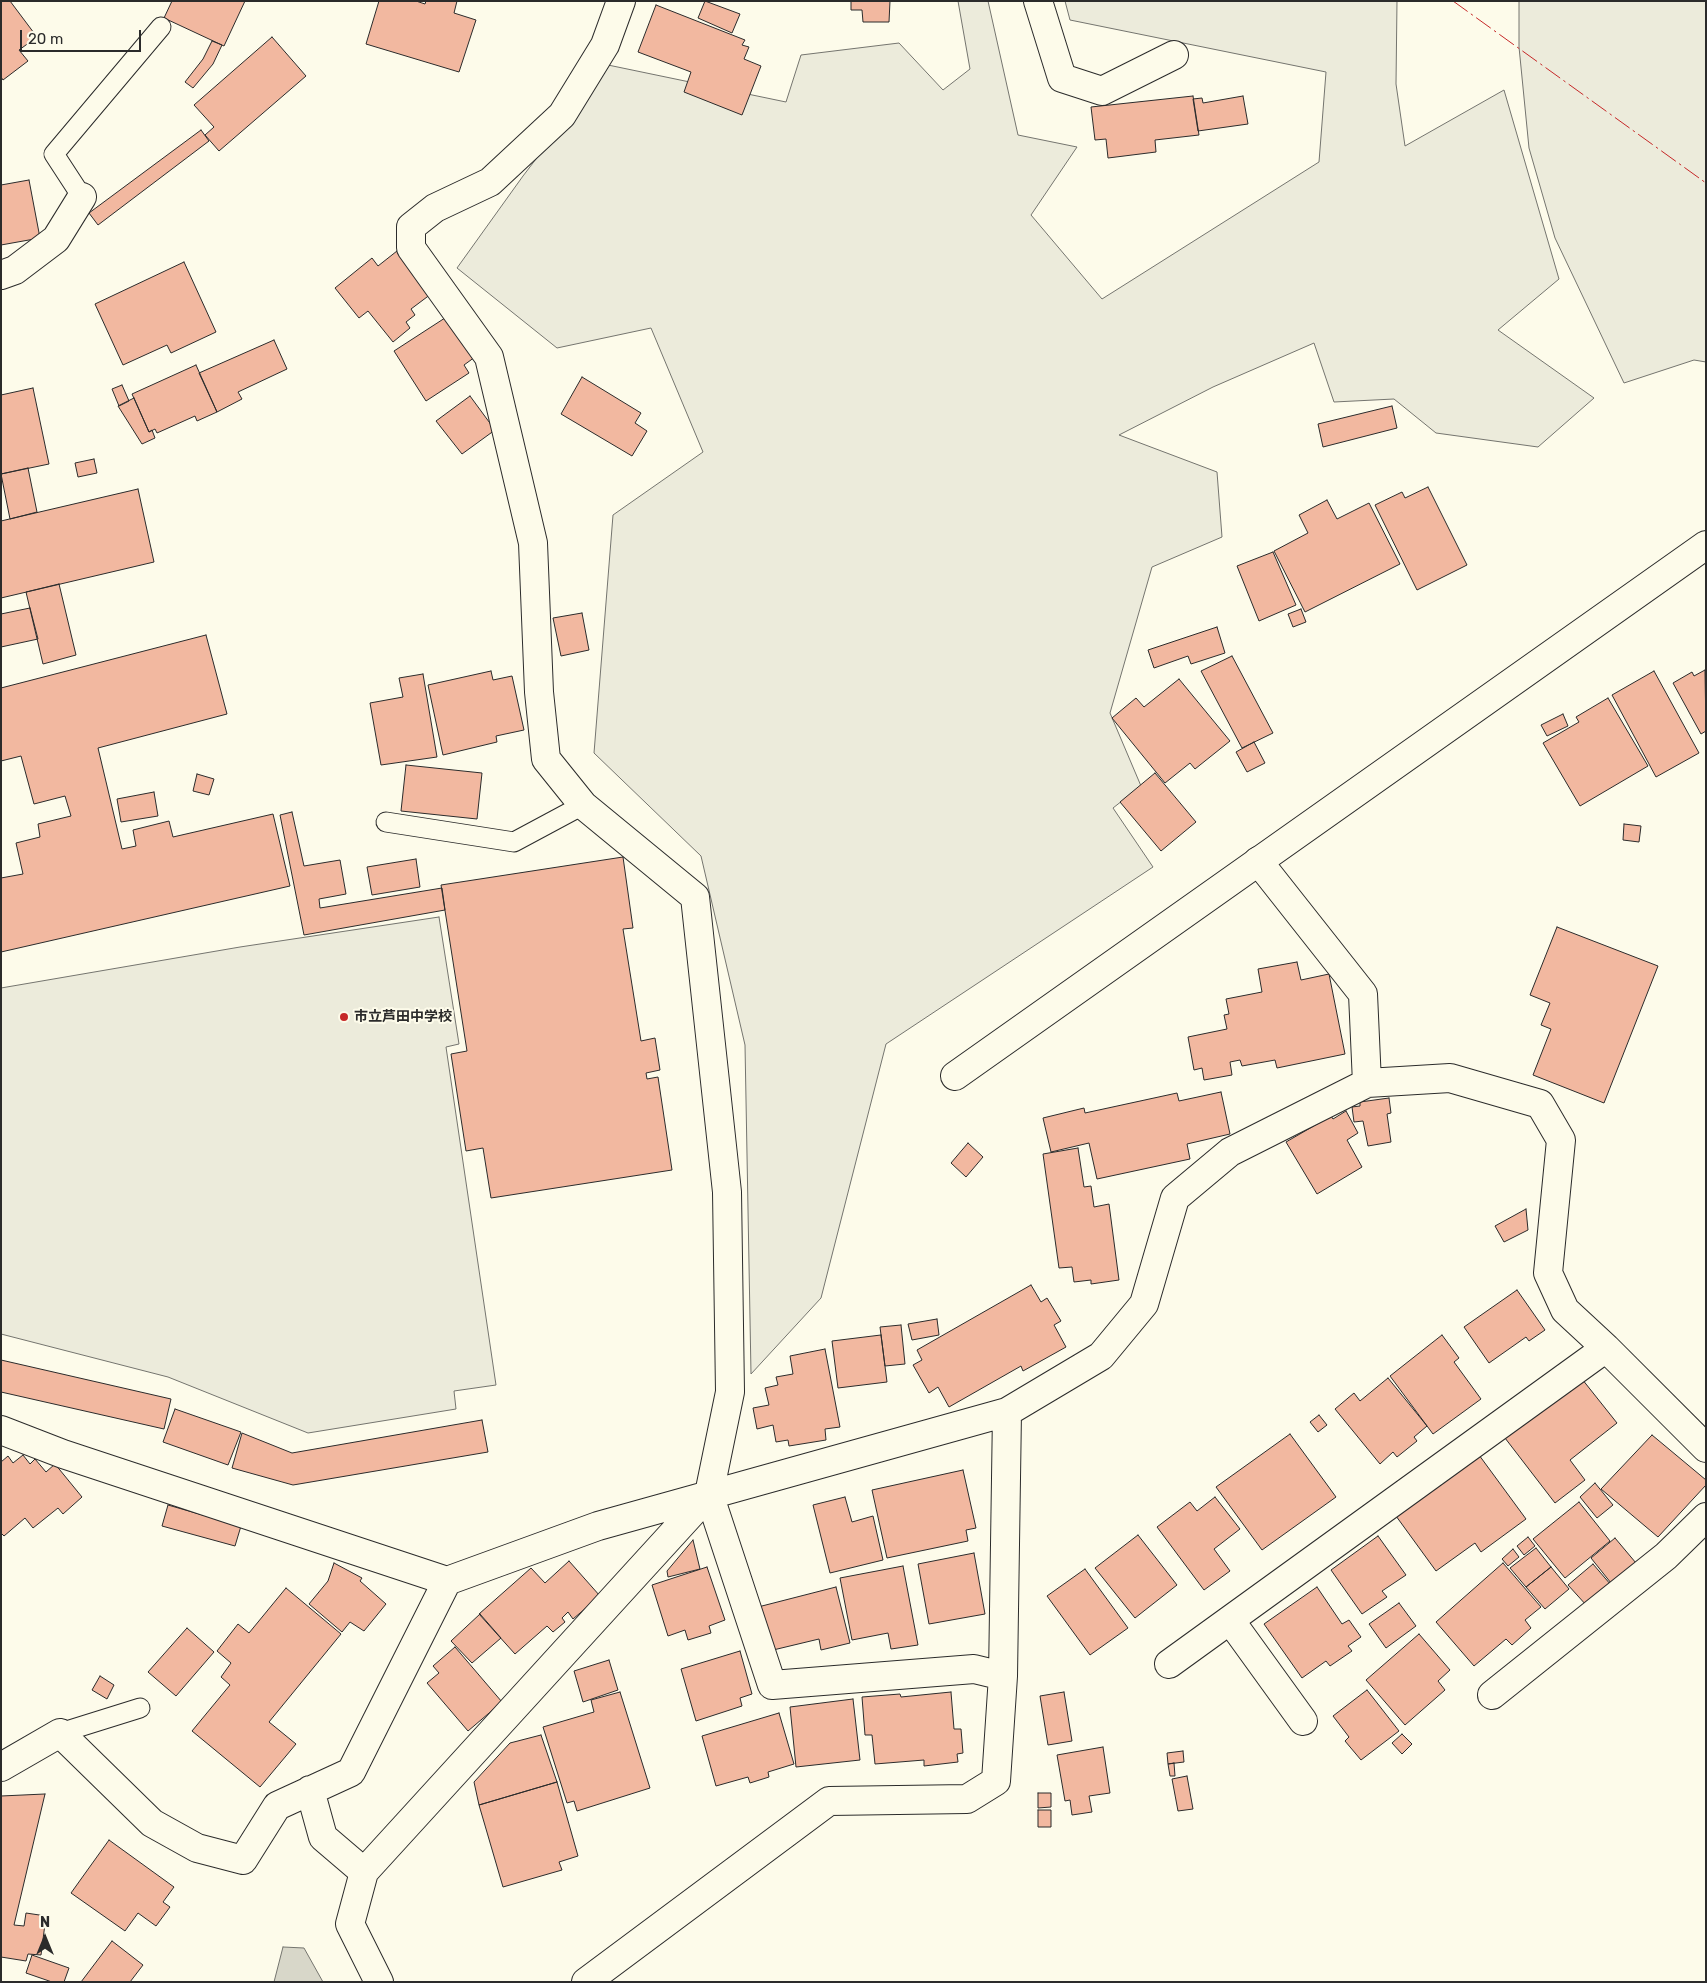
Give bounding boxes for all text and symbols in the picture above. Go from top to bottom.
scale bar [22,20,144,52]
text: 20 m [28,30,63,48]
place label: 市立芦田中学校 [354,1009,452,1025]
marker: 市立芦田中学校 [338,1011,350,1023]
north arrow [20,1913,70,1963]
text: N [40,1914,50,1931]

